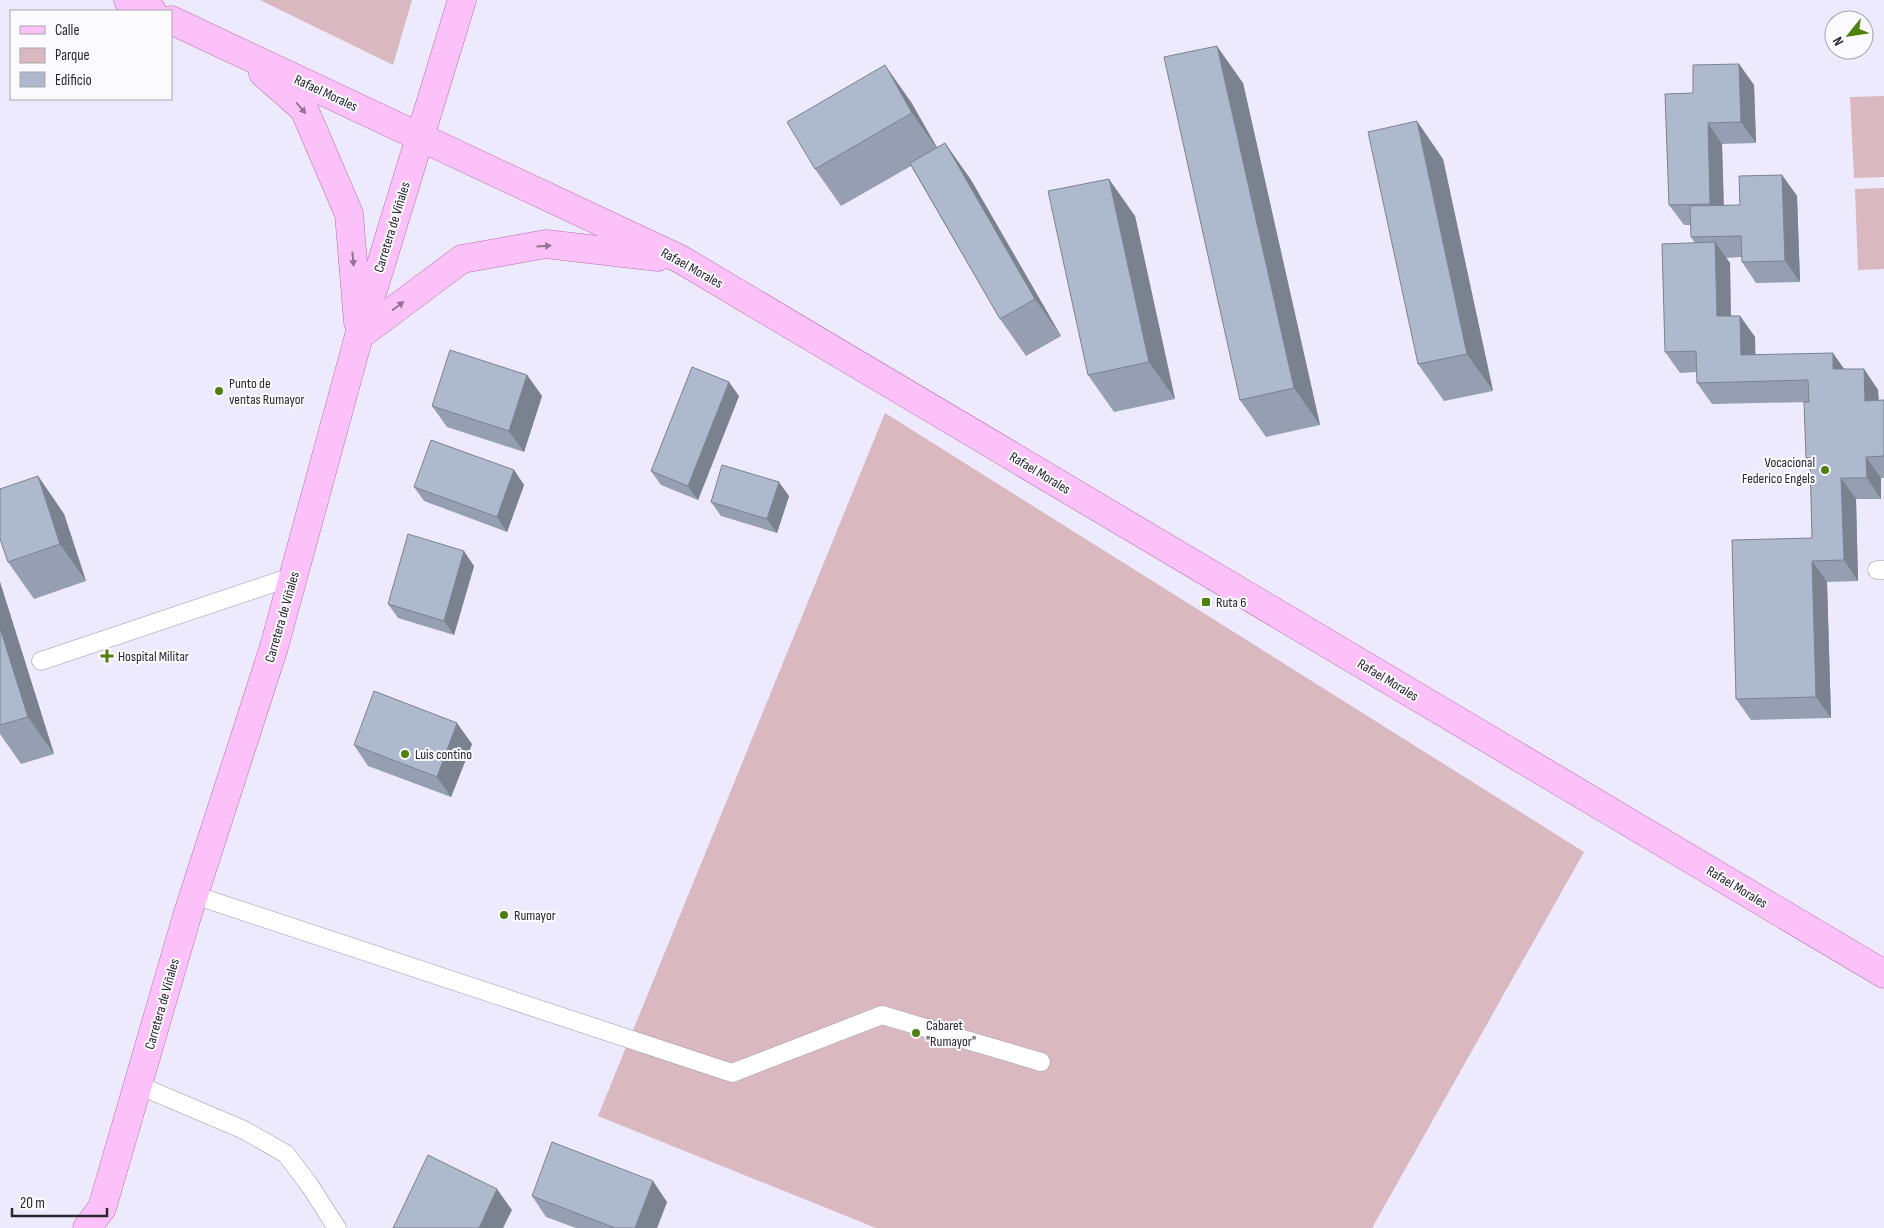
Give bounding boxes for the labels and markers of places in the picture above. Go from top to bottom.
place label: Punto de ventas Rumayor [229,375,305,408]
marker: Punto de ventas Rumayor [213,385,225,397]
place label: Vocacional Federico Engels [1742,454,1815,487]
marker: Vocacional Federico Engels [1819,464,1831,476]
place label: Ruta 6 [1216,594,1246,611]
marker: Ruta 6 [1200,596,1212,608]
place label: Hospital Militar [118,648,189,665]
marker: Hospital Militar [100,649,114,663]
place label: Luis contino [415,746,472,763]
marker: Luis contino [399,748,411,760]
place label: Rumayor [514,907,556,924]
marker: Rumayor [498,909,510,921]
place label: Cabaret "Rumayor" [926,1017,976,1050]
marker: Cabaret "Rumayor" [910,1027,922,1039]

